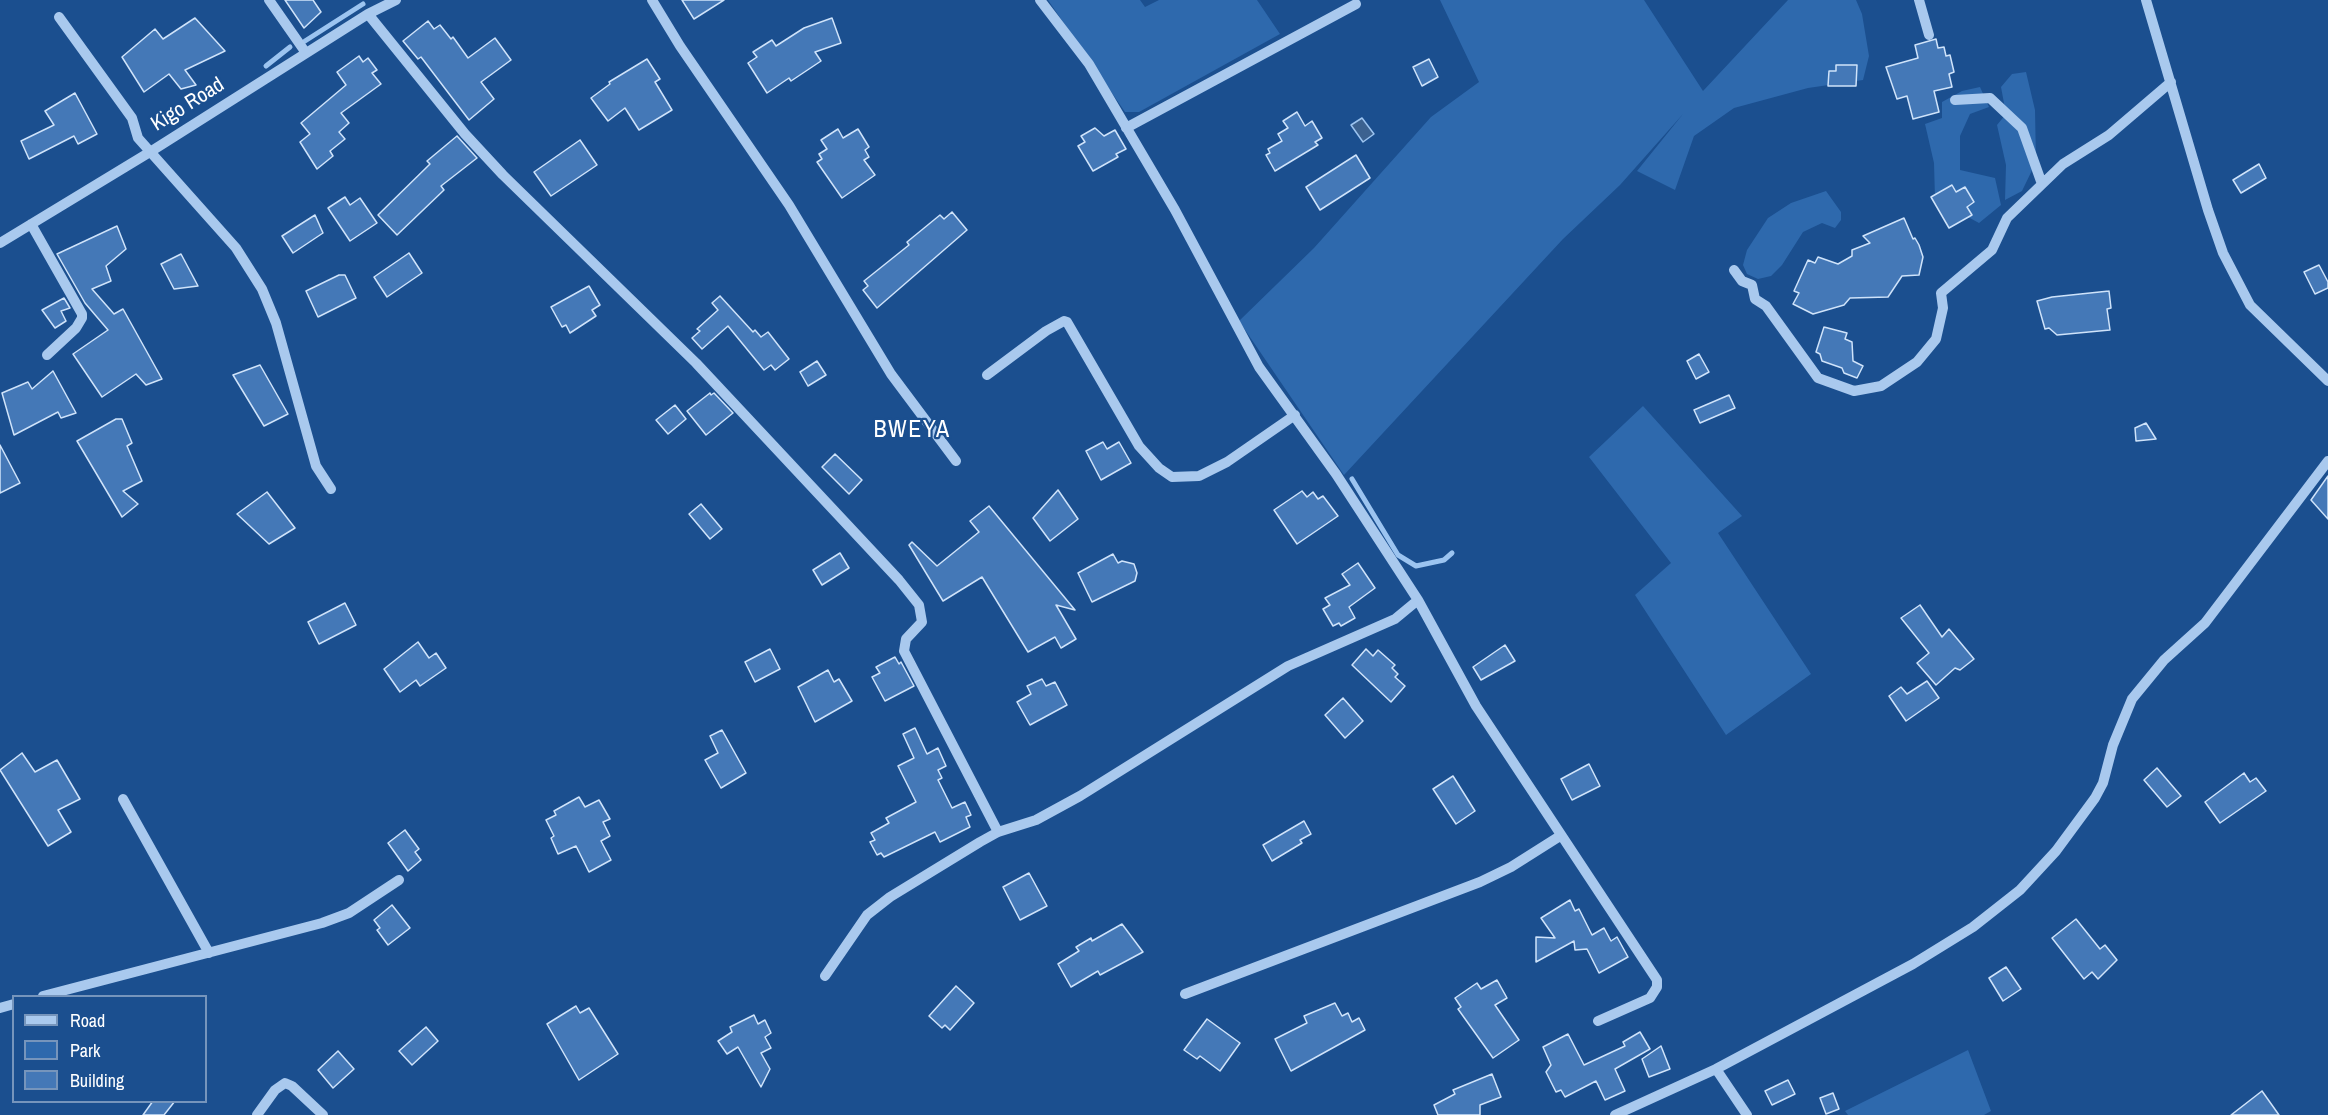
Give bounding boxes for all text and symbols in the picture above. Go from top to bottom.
street label: Kigo Road [147,73,229,137]
district label: BWEYA [873,417,951,445]
legend [12,995,207,1103]
text: Road [70,1008,105,1033]
text: Park [70,1038,100,1063]
text: Building [70,1068,124,1093]

